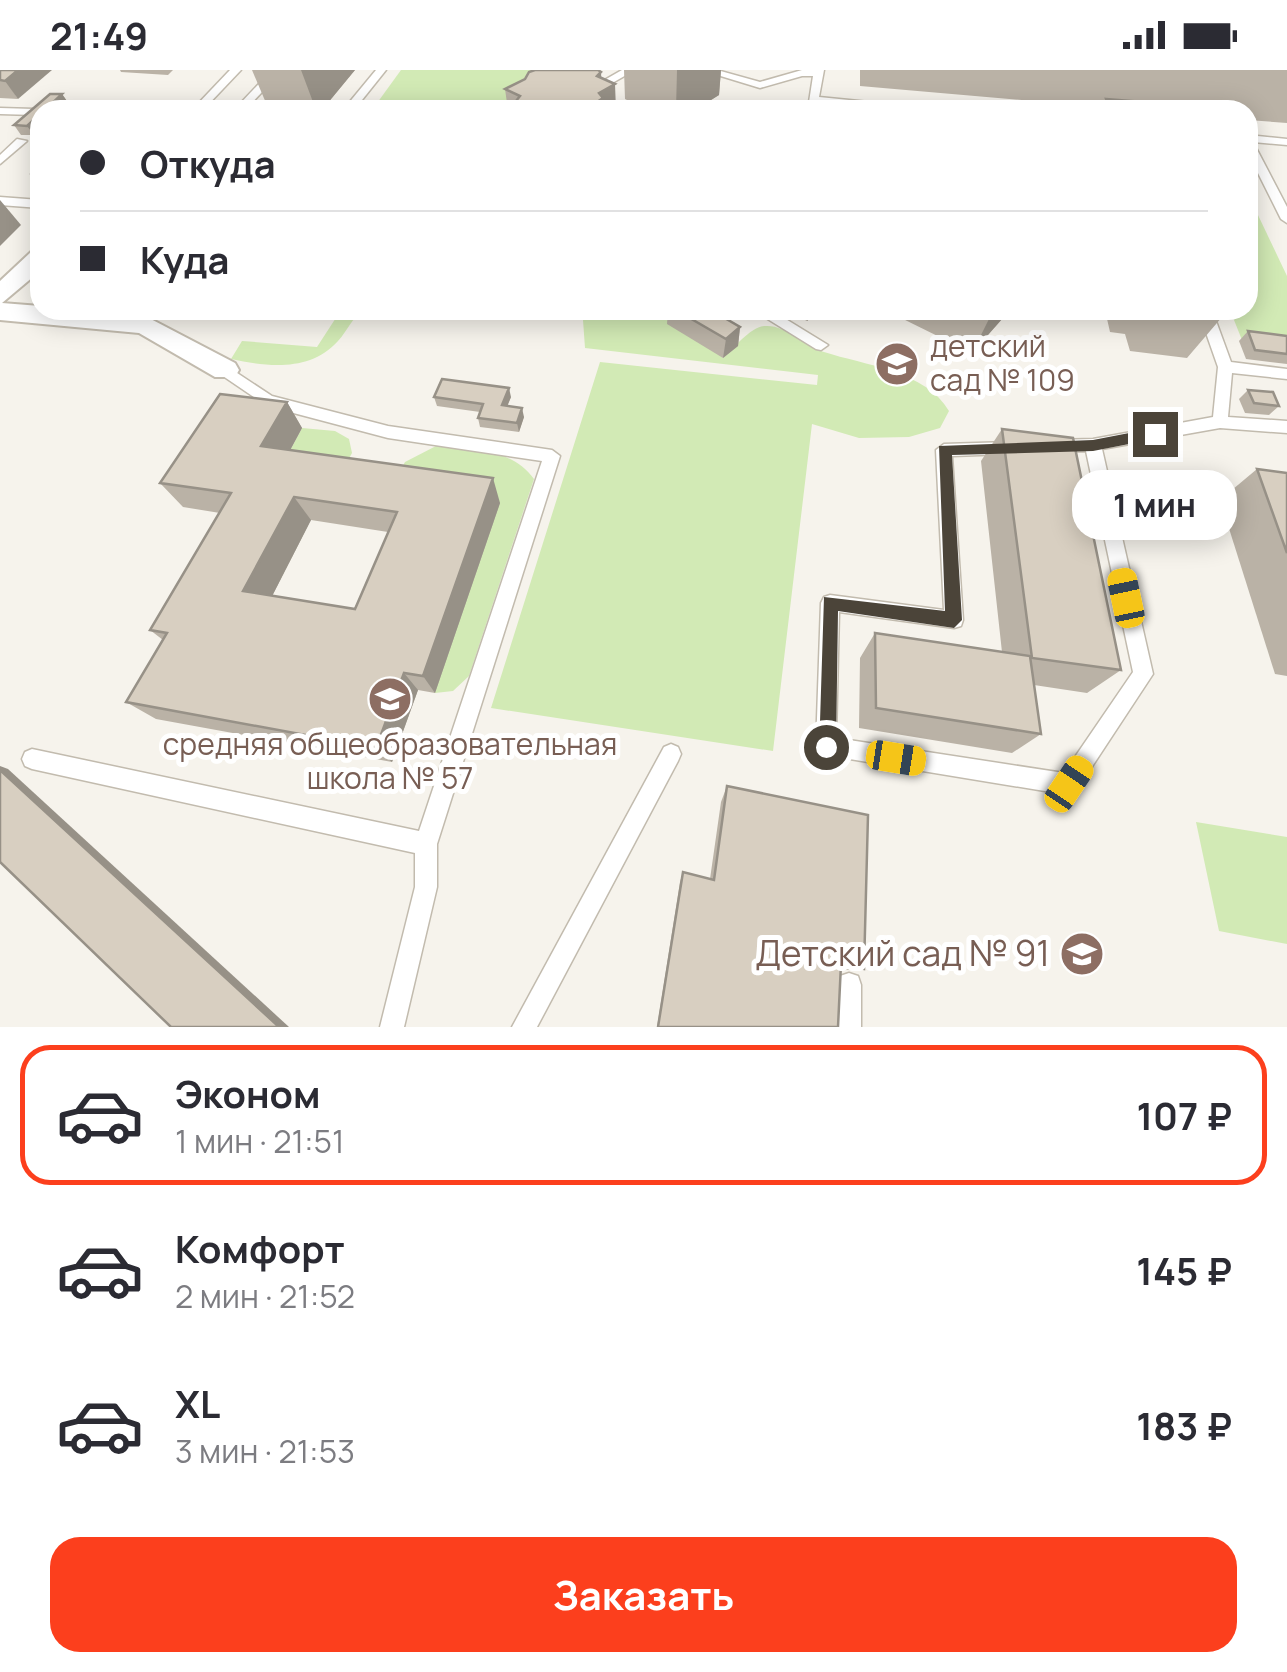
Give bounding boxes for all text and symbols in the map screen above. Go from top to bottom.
text: 21:49 [50,9,148,61]
text: Откуда [140,137,276,189]
text: Куда [140,233,229,285]
place label: детский сад № 109 [930,325,1075,400]
school or university icon: детский сад № 109 [874,341,920,387]
route end [1133,412,1178,457]
callout: 1 мин [1072,469,1238,539]
text: 1 мин [1113,483,1196,527]
car [1105,566,1147,630]
school or university icon: средняя общеобразовательная школа № 57 [367,676,413,722]
place label: средняя общеобразовательная школа № 57 [163,723,617,798]
route start [804,725,849,770]
car [864,738,928,778]
car [1040,751,1098,817]
place label: Детский сад № 91 [755,929,1050,977]
school or university icon: Детский сад № 91 [1059,931,1105,977]
text: Эконом [175,1067,321,1119]
icon: car [55,1070,145,1160]
text: 107 ₽ [1136,1089,1232,1141]
text: 1 мин · 21:51 [175,1119,344,1163]
text: Комфорт [175,1222,345,1274]
icon: car [55,1225,145,1315]
text: 145 ₽ [1136,1244,1232,1296]
text: 2 мин · 21:52 [175,1274,355,1318]
text: XL [175,1377,220,1429]
icon: car [55,1380,145,1470]
text: 183 ₽ [1136,1399,1232,1451]
text: 3 мин · 21:53 [175,1429,355,1473]
button: Заказать [50,1537,1237,1652]

